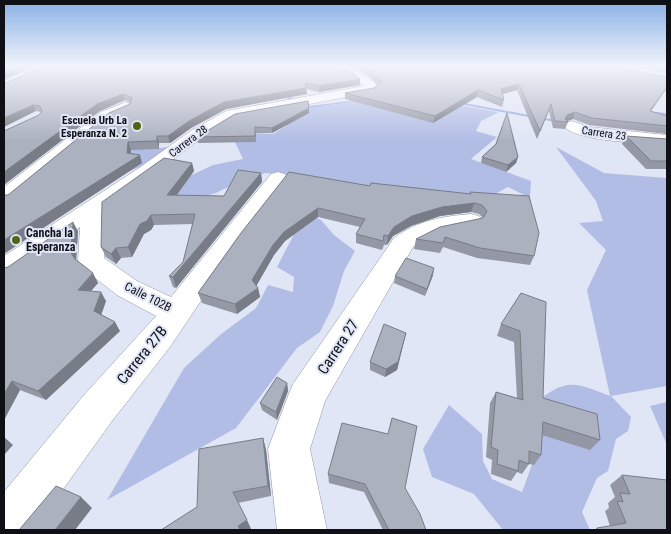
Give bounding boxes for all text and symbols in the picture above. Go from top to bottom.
place label: Escuela Urb La Esperanza N. 2 [61,114,127,140]
marker: Escuela Urb La Esperanza N. 2 [131,120,143,132]
street label: Carrera 28 [166,123,210,160]
street label: Carrera 23 [581,124,627,143]
place label: Cancha la Esperanza [26,226,76,254]
marker: Cancha la Esperanza [10,234,22,246]
street label: Calle 102B [122,279,174,315]
street label: Carrera 27 [314,316,362,378]
street label: Carrera 27B [113,322,171,388]

